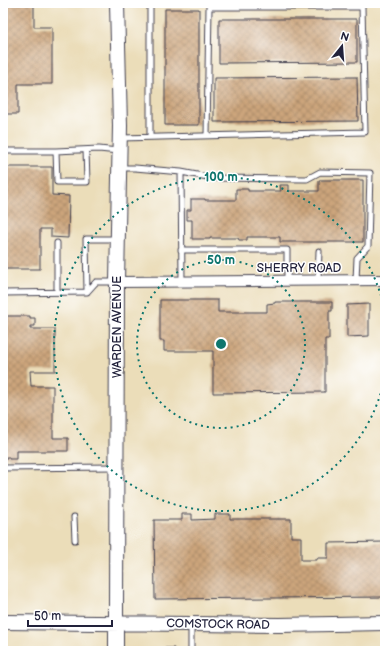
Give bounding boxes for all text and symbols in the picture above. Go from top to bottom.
north arrow [322,26,362,66]
text: N [339,29,351,44]
text: 100 m [204,170,238,185]
text: 50 m [207,253,235,268]
street label: SHERRY ROAD [257,261,342,276]
street label: WARDEN AVENUE [110,276,125,378]
centre of rings [214,337,228,351]
scale bar [28,602,112,628]
text: 50 m [34,609,61,624]
street label: COMSTOCK ROAD [166,616,270,633]

